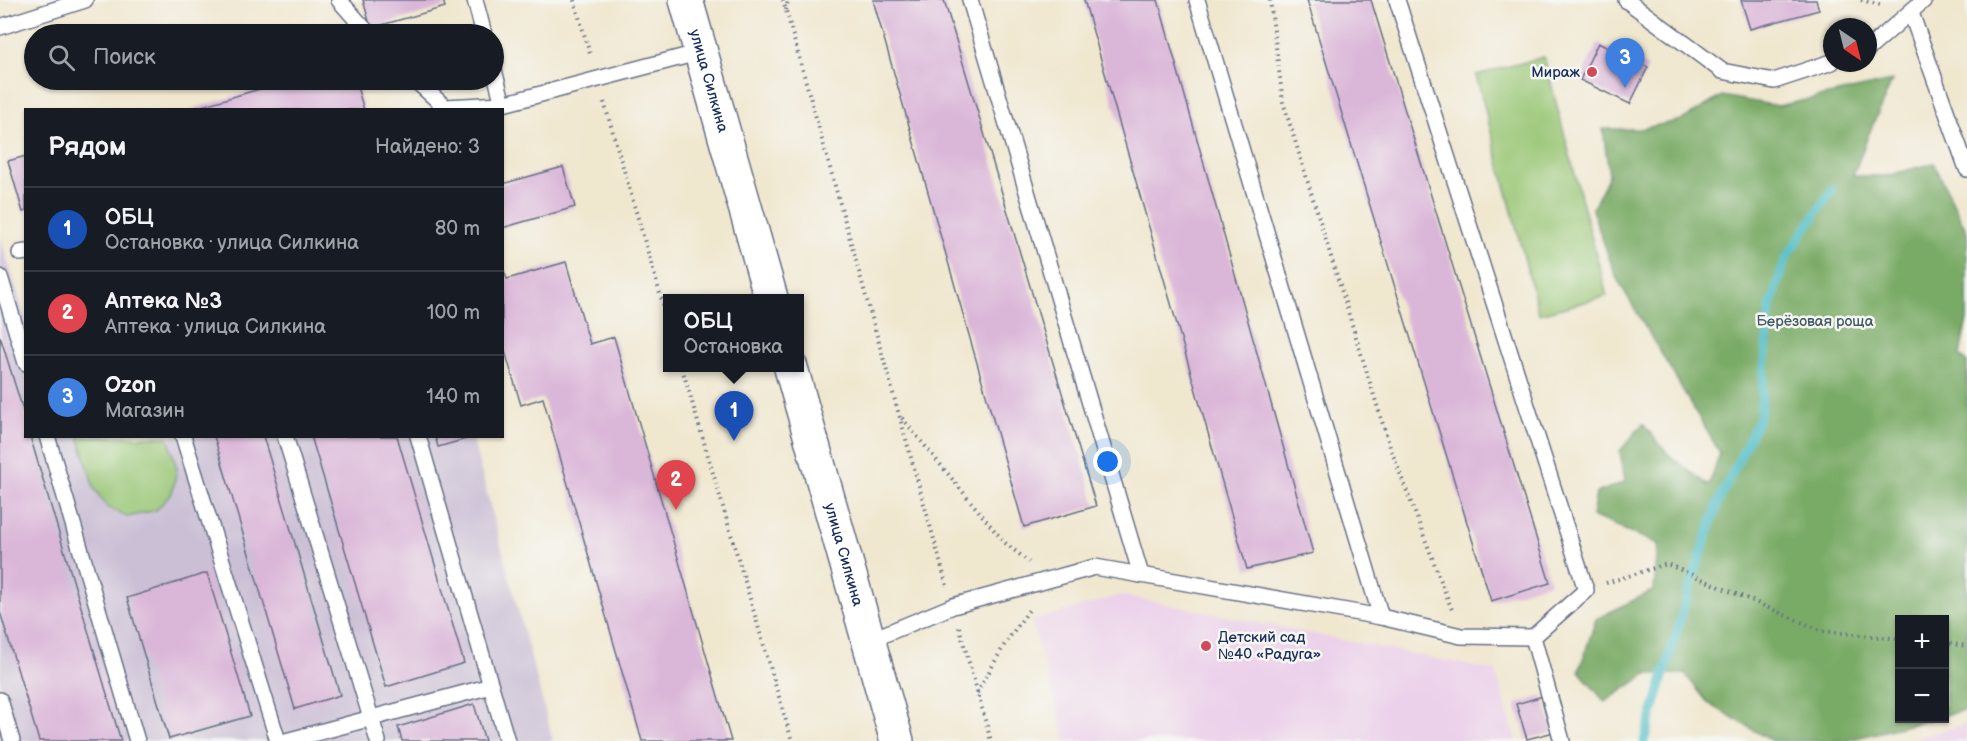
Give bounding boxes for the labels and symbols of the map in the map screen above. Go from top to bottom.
north arrow [1823,18,1877,72]
street label: улица Силкина [685,27,732,135]
pin: 3 [1606,38,1644,88]
place label: Мираж [1531,63,1581,82]
marker: Мираж [1585,65,1599,79]
park label: Берёзовая роща [1756,312,1874,331]
pin: 1 [714,392,754,441]
your location [1093,447,1122,476]
pin: 2 [656,460,696,510]
street label: улица Силкина [820,501,867,609]
place label: Детский сад №40 «Радуга» [1218,628,1321,664]
marker: Детский сад №40 «Радуга» [1199,639,1213,653]

